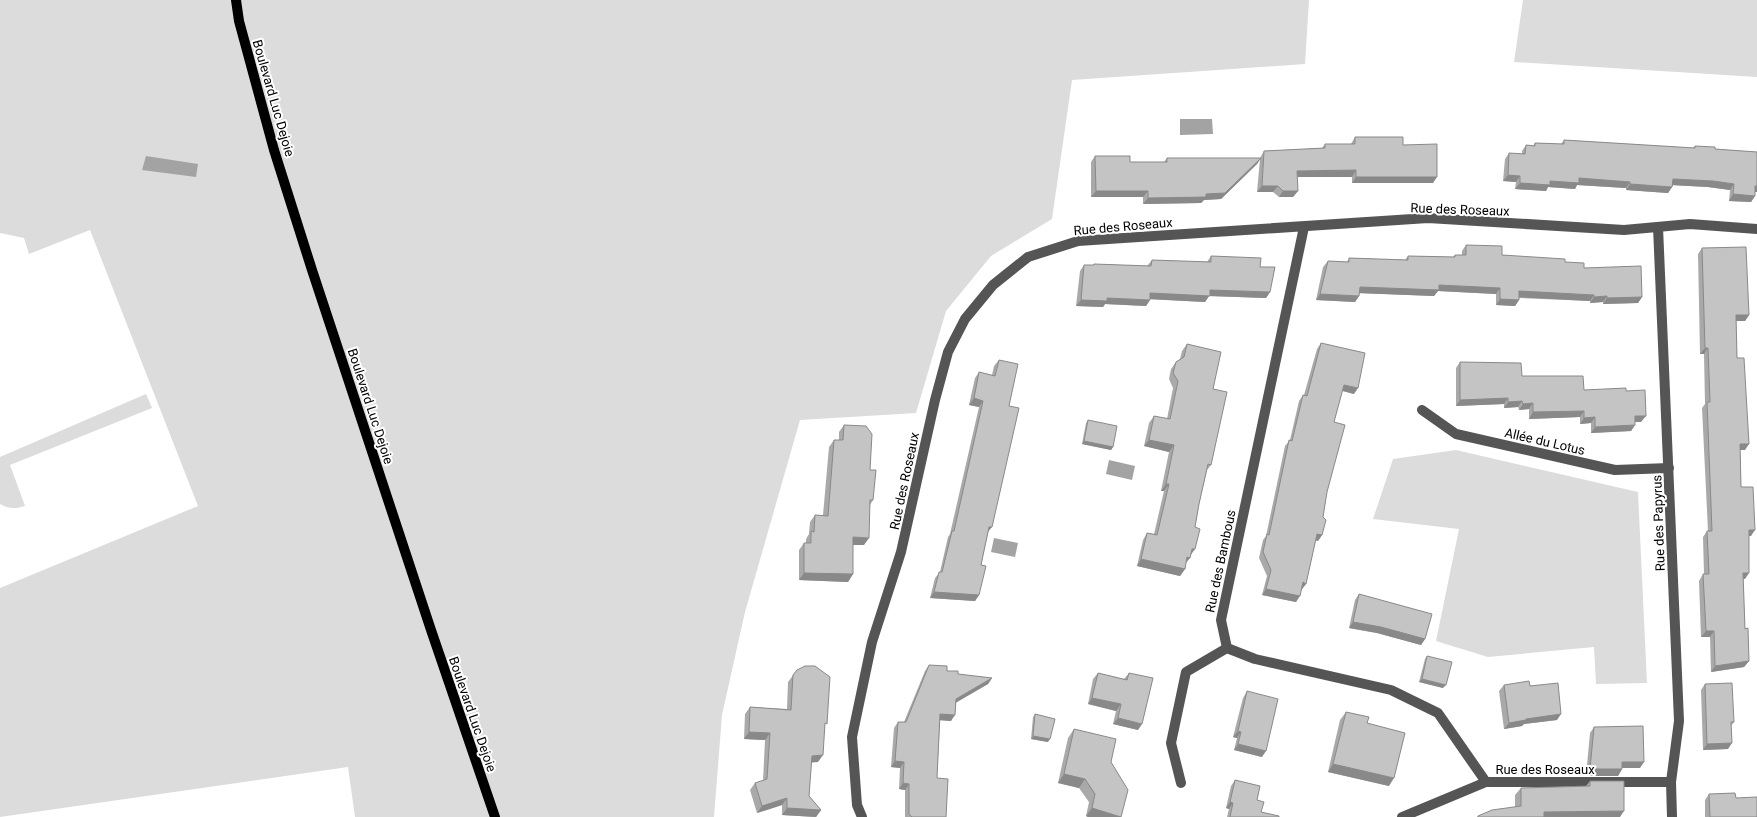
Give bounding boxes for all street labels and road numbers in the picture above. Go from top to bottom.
street label: Boulevard Luc Dejoie [250,38,297,158]
street label: Rue des Roseaux [1410,200,1510,219]
street label: Rue des Roseaux [1073,215,1174,238]
street label: Boulevard Luc Dejoie [345,346,396,466]
street label: Allée du Lotus [1503,425,1587,458]
street label: Rue des Roseaux [887,431,922,531]
street label: Rue des Papyrus [1649,474,1668,571]
street label: Rue des Bambous [1202,508,1239,614]
street label: Boulevard Luc Dejoie [446,655,499,774]
street label: Rue des Roseaux [1495,762,1595,777]

